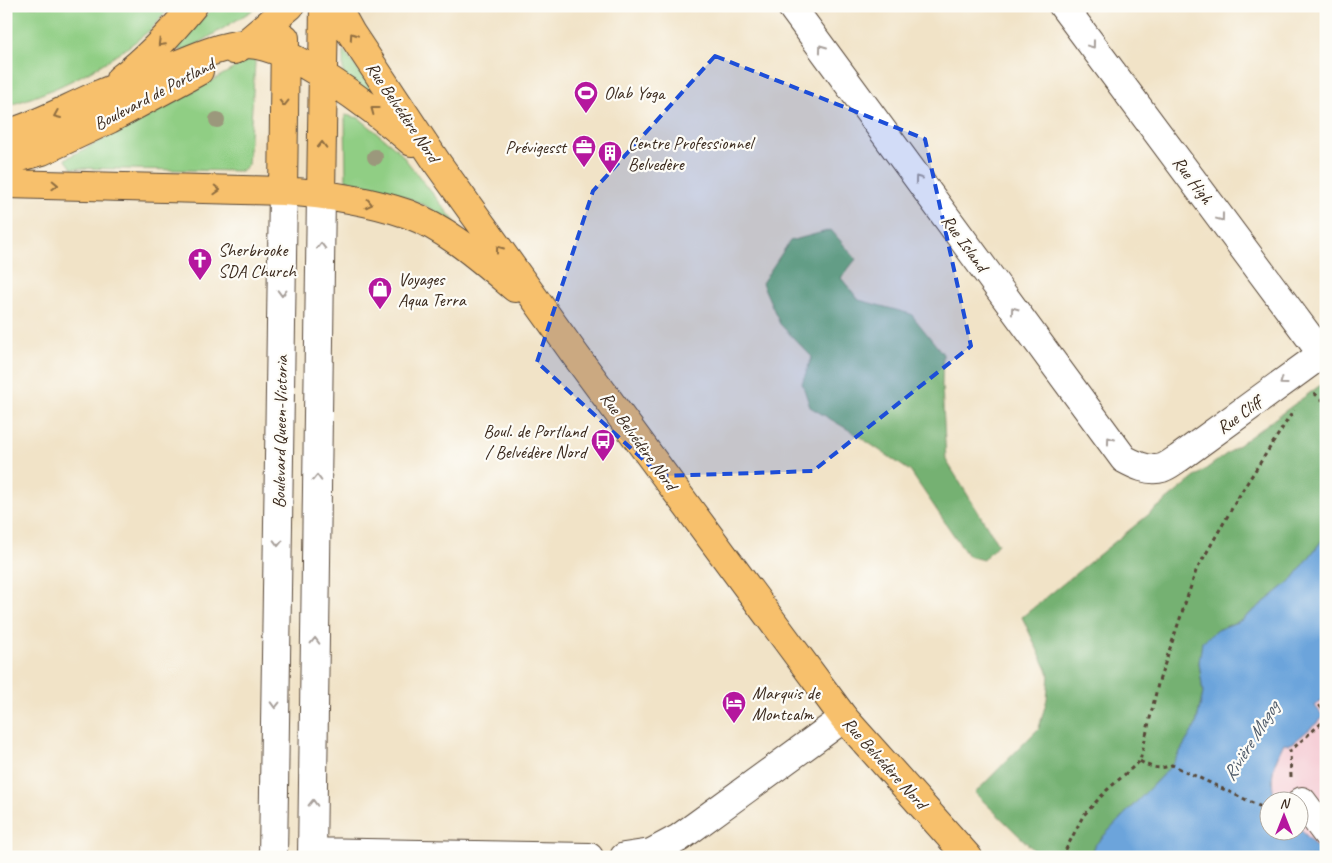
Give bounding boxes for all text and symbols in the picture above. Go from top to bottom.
one-way arrow [350,32,359,41]
one-way arrow [158,37,167,46]
one-way arrow [1086,39,1095,49]
one-way arrow [819,44,828,54]
street label: Boulevard de Portland [90,52,220,135]
street label: Rue Belvédère Nord [361,58,446,169]
sports icon: Olab Yoga [573,80,599,114]
place label: Olab Yoga [604,82,666,104]
one-way arrow [279,100,289,107]
one-way arrow [370,107,380,116]
one-way arrow [53,108,62,119]
place label: Centre Professionnel Belvedère [628,132,756,175]
office icon: Prévigesst [571,134,597,168]
place label: Prévigesst [505,136,568,158]
building icon: Centre Professionnel Belvedère [597,140,623,174]
one-way arrow [317,141,327,148]
street label: Rue High [1168,152,1219,209]
one-way arrow [915,175,924,185]
one-way arrow [52,180,59,190]
one-way arrow [214,185,222,195]
one-way arrow [365,198,374,208]
street label: Rue Island [937,210,995,278]
one-way arrow [1215,212,1223,221]
place label: Sherbrooke SDA Church [218,239,298,282]
one-way arrow [316,242,326,250]
one-way arrow [496,245,505,255]
church icon: Sherbrooke SDA Church [187,247,213,281]
place label: Voyages Aqua Terra [398,268,467,311]
shop icon: Voyages Aqua Terra [367,276,393,310]
one-way arrow [277,289,287,297]
one-way arrow [1011,306,1020,315]
street label: Boulevard Queen-Victoria [268,354,292,509]
one-way arrow [1280,377,1289,385]
street label: Rue Belvédère Nord [596,388,684,497]
street label: Rue Cliff [1212,389,1269,439]
place label: Boul. de Portland / Belvédère Nord [483,420,589,463]
bus stop icon: Boul. de Portland / Belvédère Nord [590,428,616,462]
one-way arrow [1107,437,1117,446]
one-way arrow [312,474,323,482]
one-way arrow [273,539,283,547]
one-way arrow [310,637,320,644]
place label: Marquis de Montcalm [752,682,821,725]
hotel icon: Marquis de Montcalm [721,690,747,724]
water label: Rivière Magog [1217,695,1286,785]
one-way arrow [270,702,280,709]
street label: Rue Belvédère Nord [838,712,934,816]
north arrow [1260,790,1310,840]
text: N [1280,795,1291,812]
one-way arrow [308,799,318,807]

